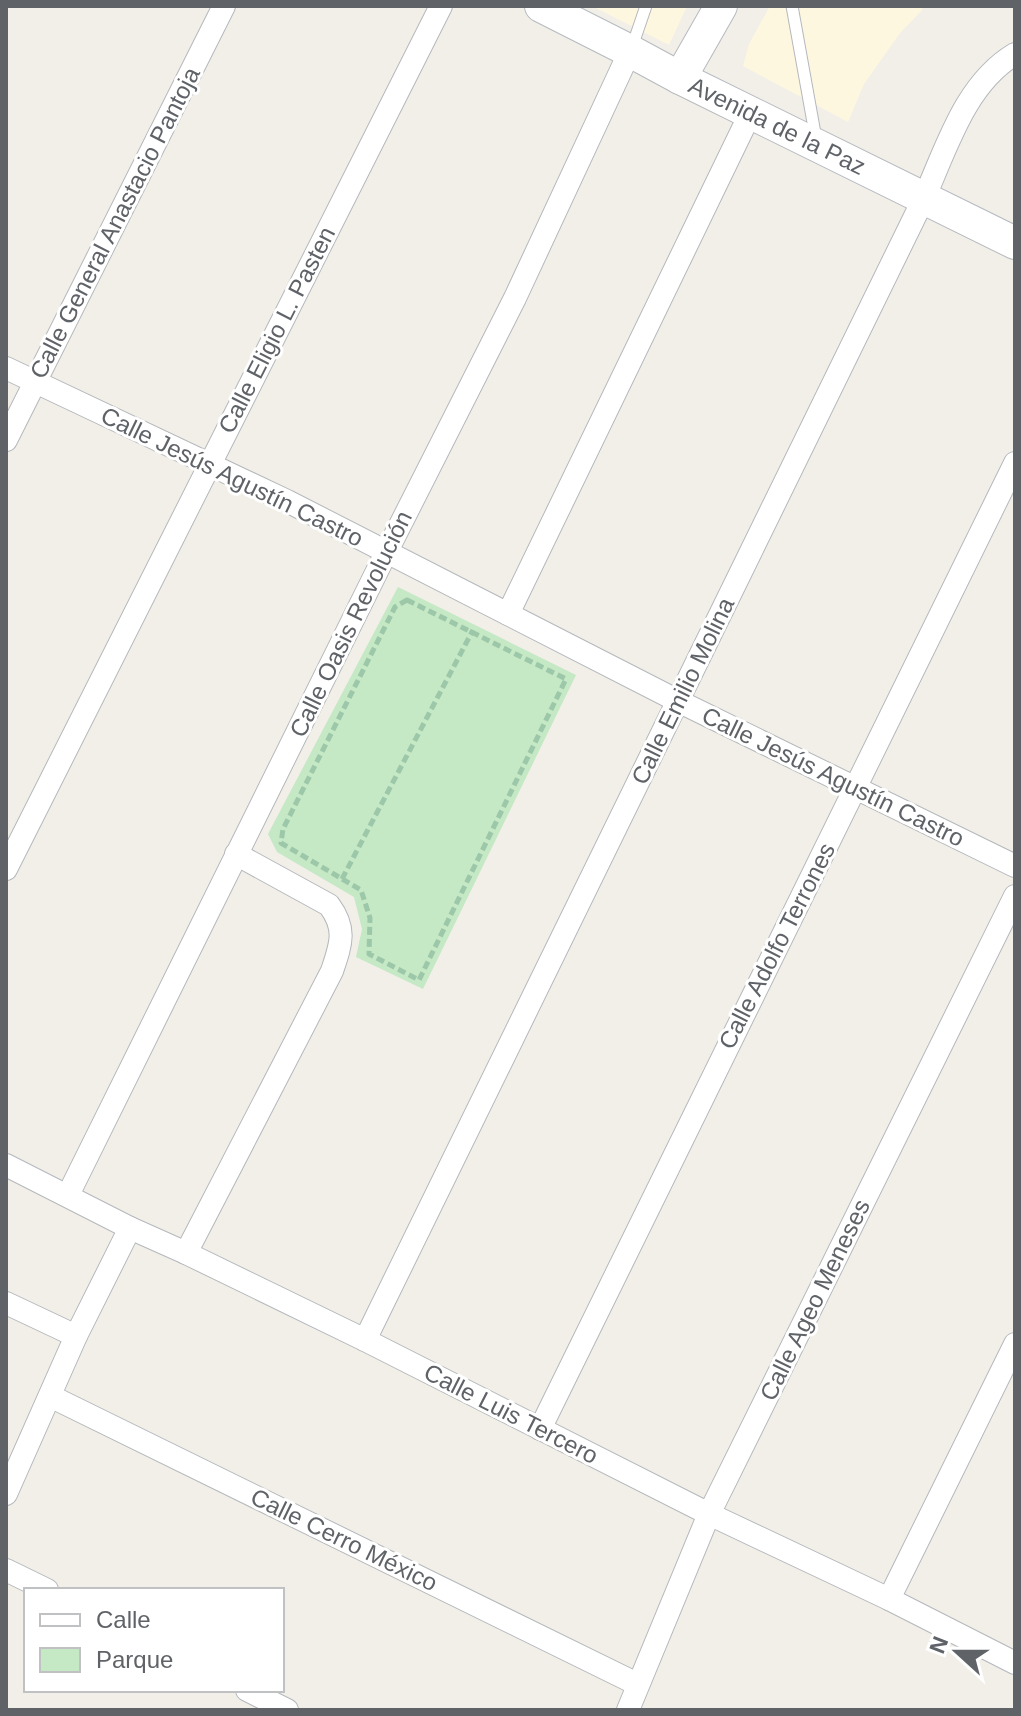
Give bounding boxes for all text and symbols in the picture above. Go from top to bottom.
street label: Calle General Anastacio Pantoja [24,62,205,383]
street label: Avenida de la Paz [685,71,870,180]
street label: Calle Eligio L. Pasten [213,222,340,438]
street label: Calle Jesús Agustín Castro [97,401,368,552]
street label: Calle Oasis Revolución [284,506,417,741]
street label: Calle Emilio Molina [626,593,740,788]
street label: Calle Jesús Agustín Castro [698,701,969,852]
street label: Calle Adolfo Terrones [713,838,840,1053]
street label: Calle Ageo Meneses [754,1195,875,1405]
street label: Calle Luis Tercero [420,1358,603,1469]
street label: Calle Cerro México [247,1483,442,1596]
legend [24,1588,284,1692]
text: Calle [96,1606,151,1633]
north arrow [917,1612,997,1692]
text: N [924,1633,953,1657]
text: Parque [96,1646,173,1673]

